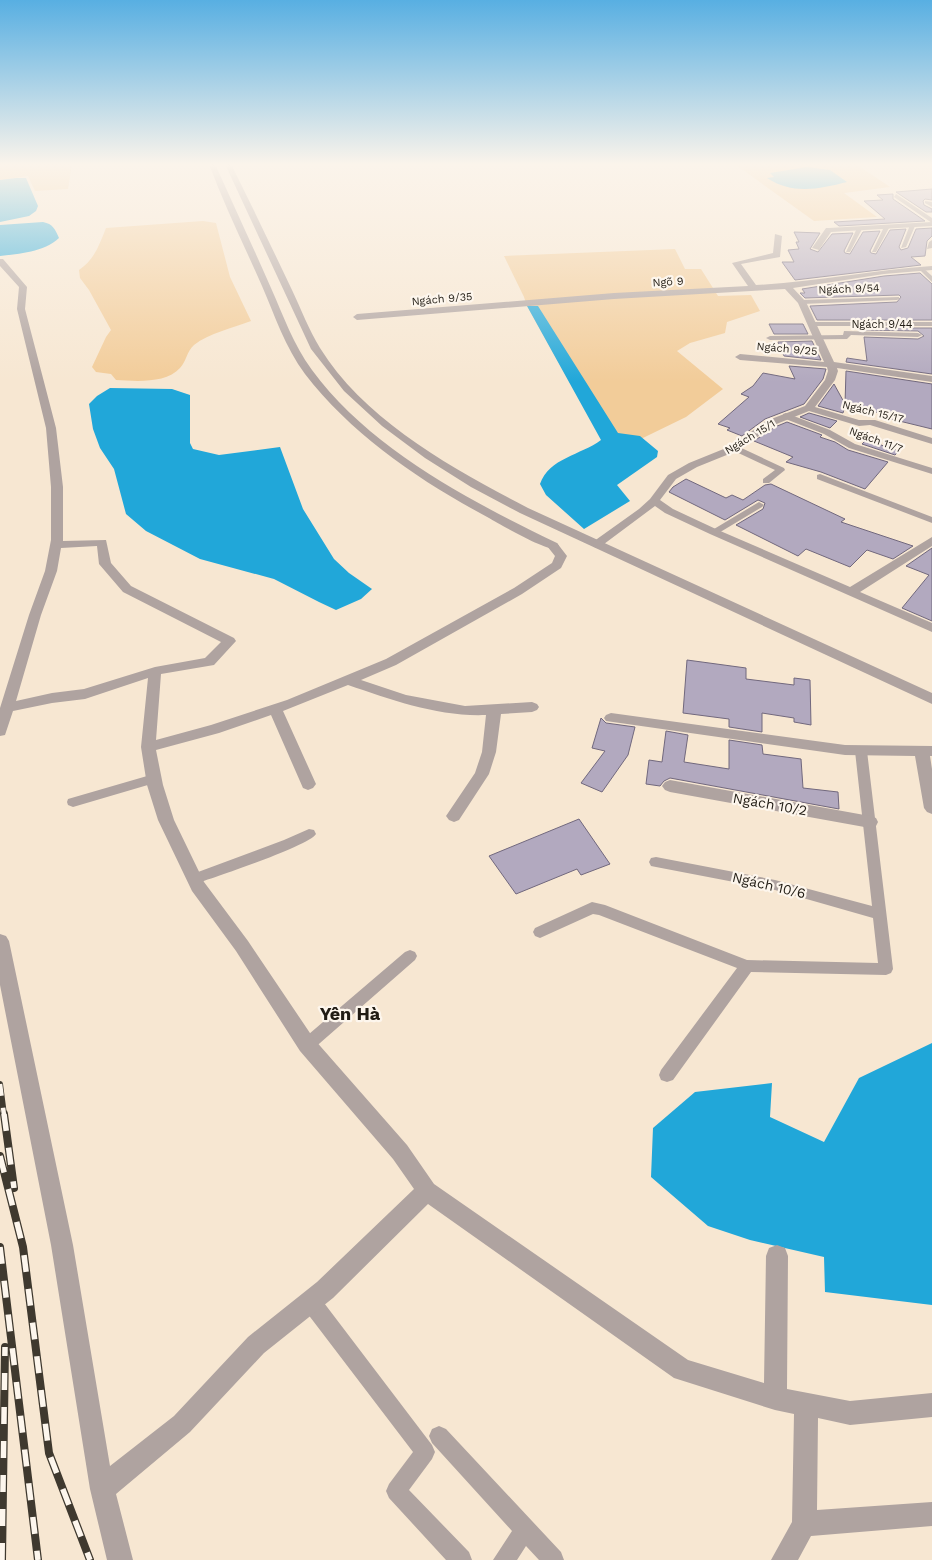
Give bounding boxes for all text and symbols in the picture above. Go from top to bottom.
street label: Ngõ 9 [652,274,684,290]
street label: Ngách 9/54 [818,281,880,297]
street label: Ngách 9/35 [411,290,473,308]
street label: Ngách 9/44 [851,318,913,331]
street label: Ngách 9/25 [756,340,818,358]
street label: Ngách 15/17 [841,398,905,426]
street label: Ngách 15/1 [723,417,777,457]
street label: Ngách 11/7 [847,424,905,456]
street label: Ngách 10/2 [732,790,808,818]
street label: Ngách 10/6 [731,869,807,901]
district label: Yên Hà [320,1003,381,1024]

